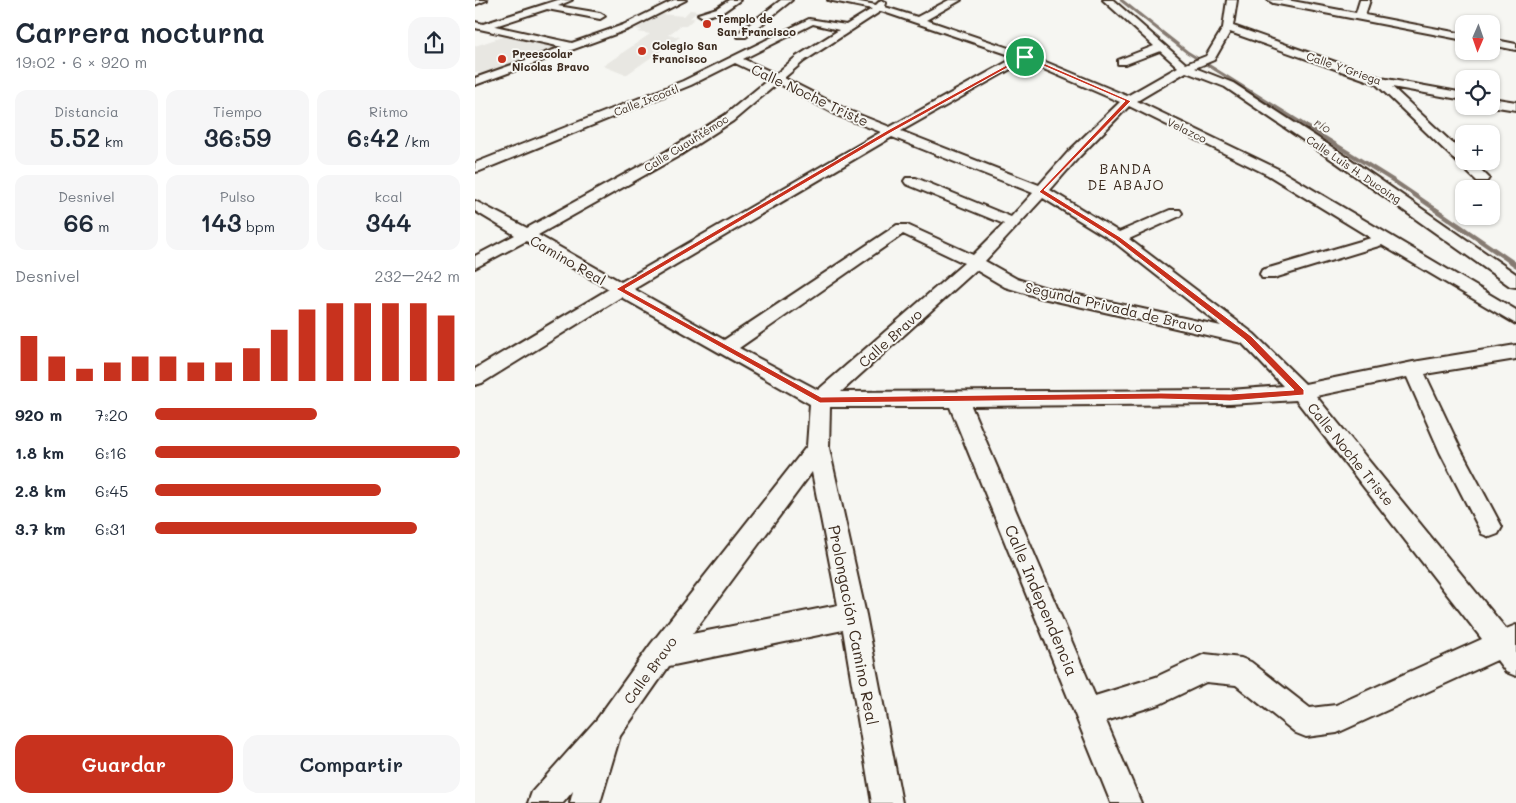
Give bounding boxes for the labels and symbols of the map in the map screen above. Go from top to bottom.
place label: Templo de San Francisco [717,11,796,39]
north arrow [1455,15,1500,60]
marker: Templo de San Francisco [701,18,713,30]
pin [1004,36,1046,78]
place label: Colegio San Francisco [652,38,717,66]
marker: Colegio San Francisco [636,45,648,57]
place label: Preescolar Nicolas Bravo [512,46,589,74]
street label: Calle Y Griega [1305,48,1384,88]
marker: Preescolar Nicolas Bravo [496,53,508,65]
street label: Calle Noche Triste [748,59,872,131]
street label: Calle Ixcoatl [611,81,681,119]
street label: Calle Cuauhtémoc [641,111,731,175]
street label: Velazco [1165,114,1210,146]
water label: río [1312,114,1334,136]
street label: Calle Luis H. Ducoing [1304,132,1404,206]
district label: BANDA DE ABAJO [1088,159,1164,194]
street label: Camino Real [527,231,609,289]
street label: Segunda Privada de Bravo [1023,277,1205,337]
street label: Calle Bravo [854,304,926,372]
street label: Calle Noche Triste [1303,398,1399,510]
street label: Calle Independencia [1001,521,1083,679]
street label: Prolongación Camino Real [824,523,884,727]
street label: Calle Bravo [619,632,681,708]

